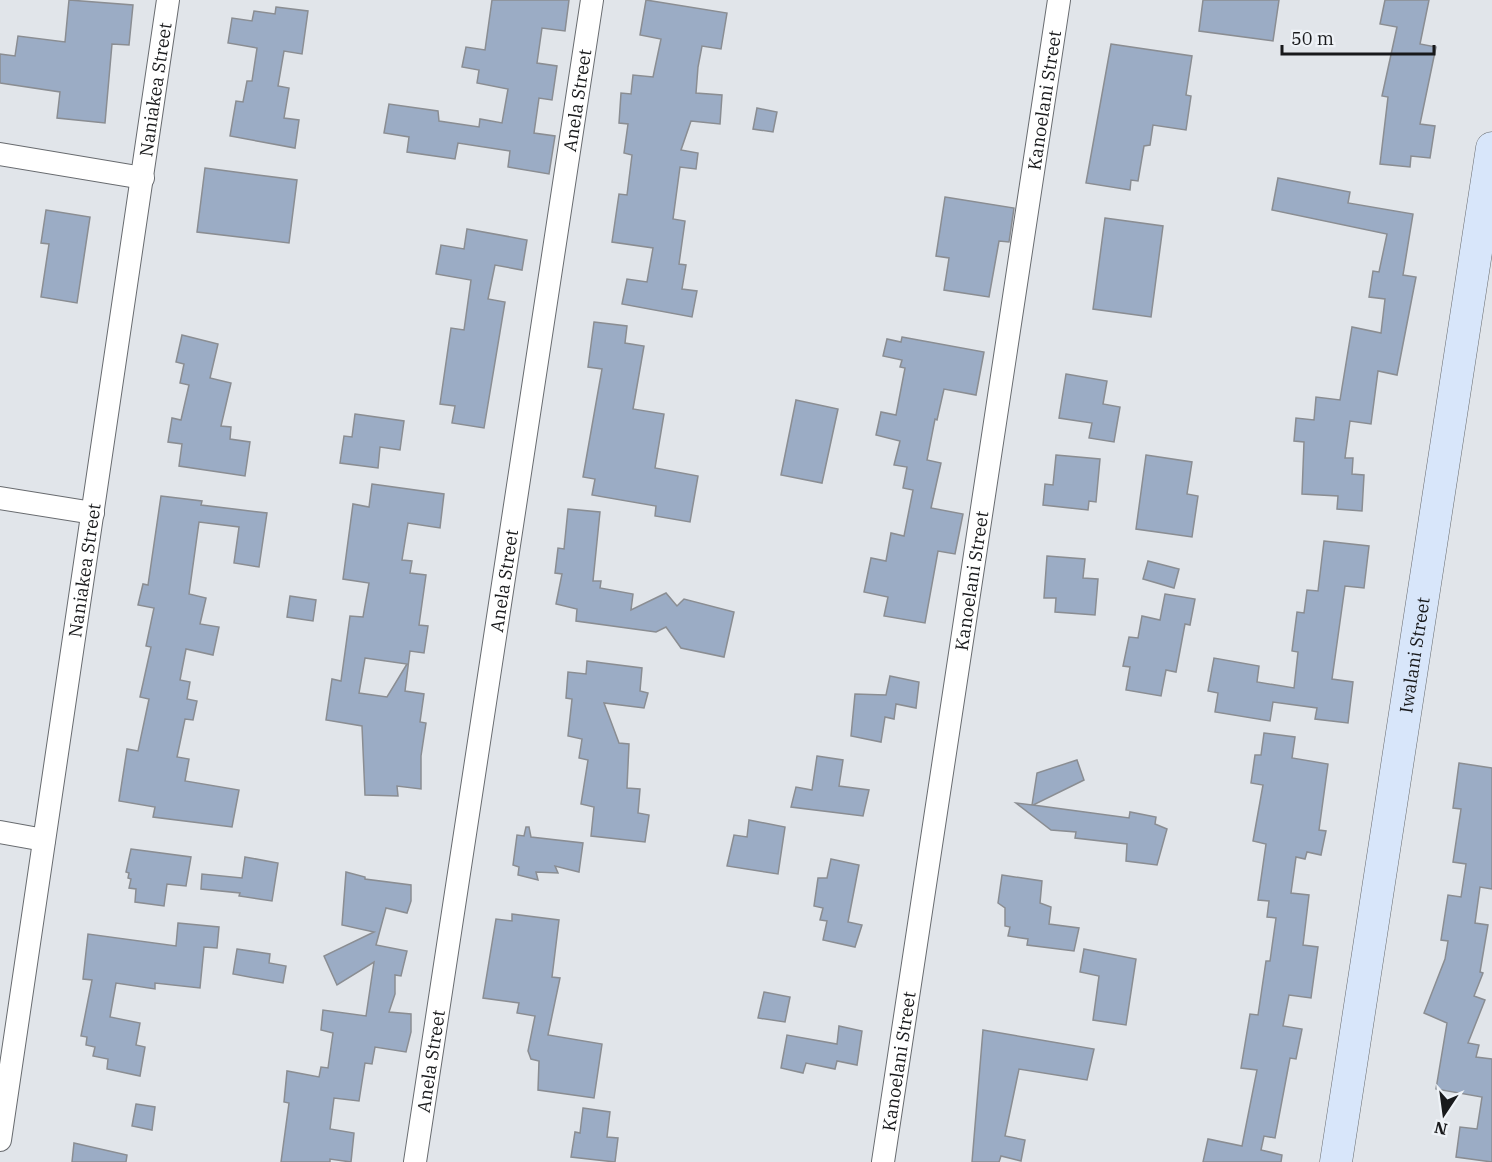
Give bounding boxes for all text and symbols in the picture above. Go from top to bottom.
scale bar [1282,18,1434,56]
street label: Naniakea Street [134,21,176,158]
text: 50 m [1291,27,1334,50]
street label: Kanoelani Street [1022,29,1066,172]
street label: Anela Street [558,47,596,153]
street label: Naniakea Street [63,501,105,639]
street label: Kanoelani Street [949,509,993,652]
street label: Anela Street [484,528,523,634]
street label: Iwalani Street [1394,595,1434,715]
street label: Kanoelani Street [876,990,920,1133]
street label: Anela Street [411,1008,450,1114]
north arrow [1414,1084,1474,1144]
text: N [1432,1117,1449,1140]

